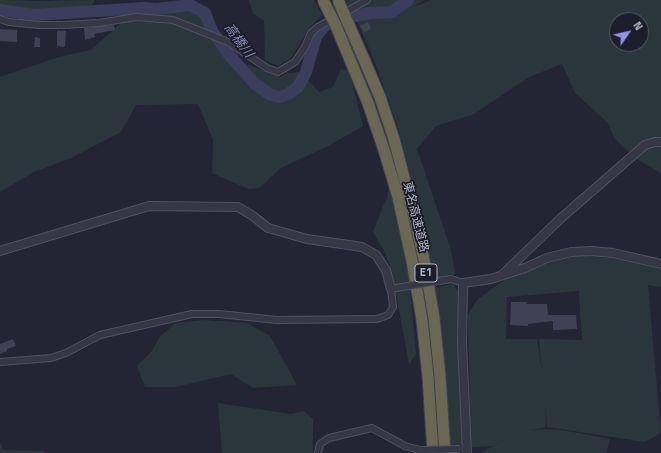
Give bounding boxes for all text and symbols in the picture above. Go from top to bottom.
north arrow [609,12,649,52]
text: N [629,18,647,33]
water label: 高橋川 [220,21,256,61]
street label: 東名高速道路 [399,180,431,254]
road number: E1 [415,264,437,282]

